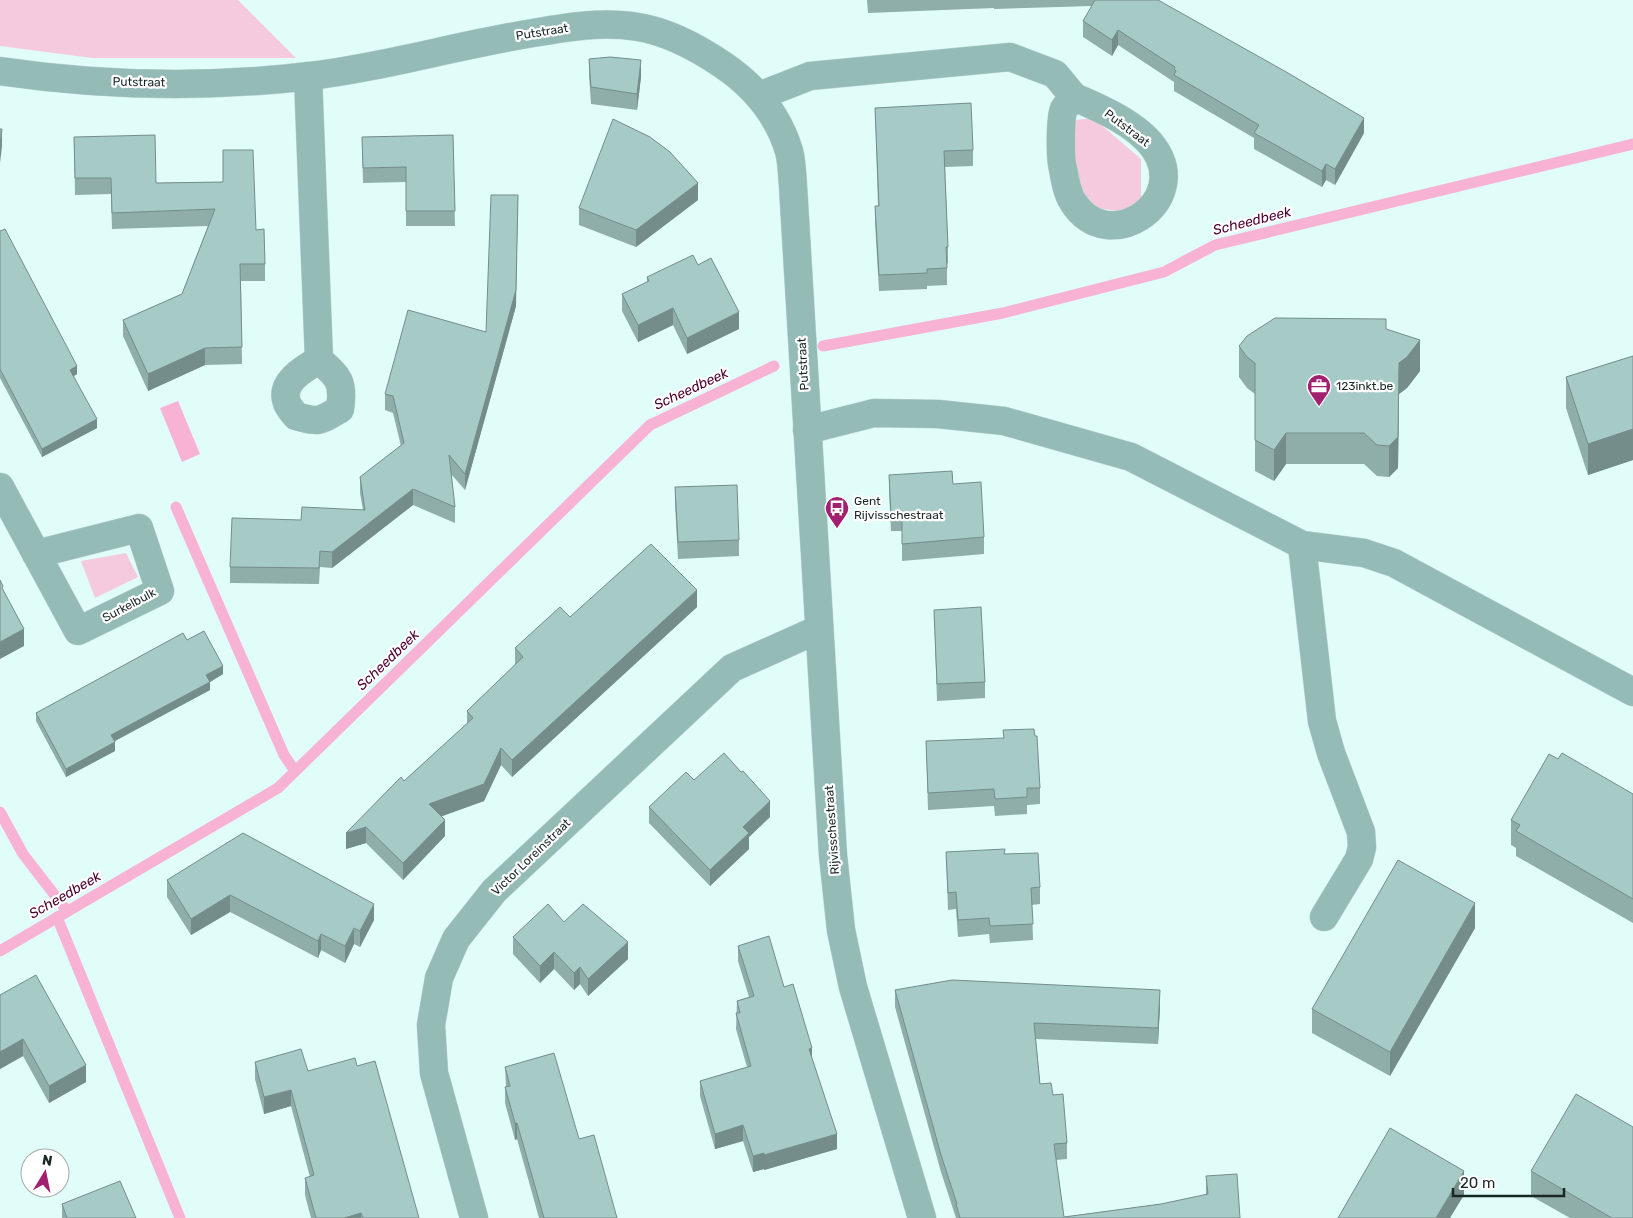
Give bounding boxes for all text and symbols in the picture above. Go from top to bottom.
street label: Putstraat [515,21,569,43]
street label: Putstraat [112,75,166,89]
street label: Putstraat [1102,107,1153,150]
water label: Scheedbeek [1211,203,1294,239]
street label: Putstraat [795,337,811,391]
water label: Scheedbeek [651,364,732,414]
office icon: 123inkt.be [1306,373,1332,407]
place label: 123inkt.be [1336,379,1394,393]
place label: Gent Rijvisschestraat [854,494,944,522]
bus stop icon: Gent Rijvisschestraat [824,495,850,529]
street label: Surkelbulk [100,585,159,625]
water label: Scheedbeek [353,626,423,694]
street label: Rijvisschestraat [822,785,842,875]
street label: Victor Loreinstraat [489,816,574,898]
water label: Scheedbeek [26,867,105,922]
north arrow [20,1148,70,1198]
text: N [41,1151,54,1170]
scale bar [1453,1166,1564,1198]
text: 20 m [1460,1174,1495,1192]

